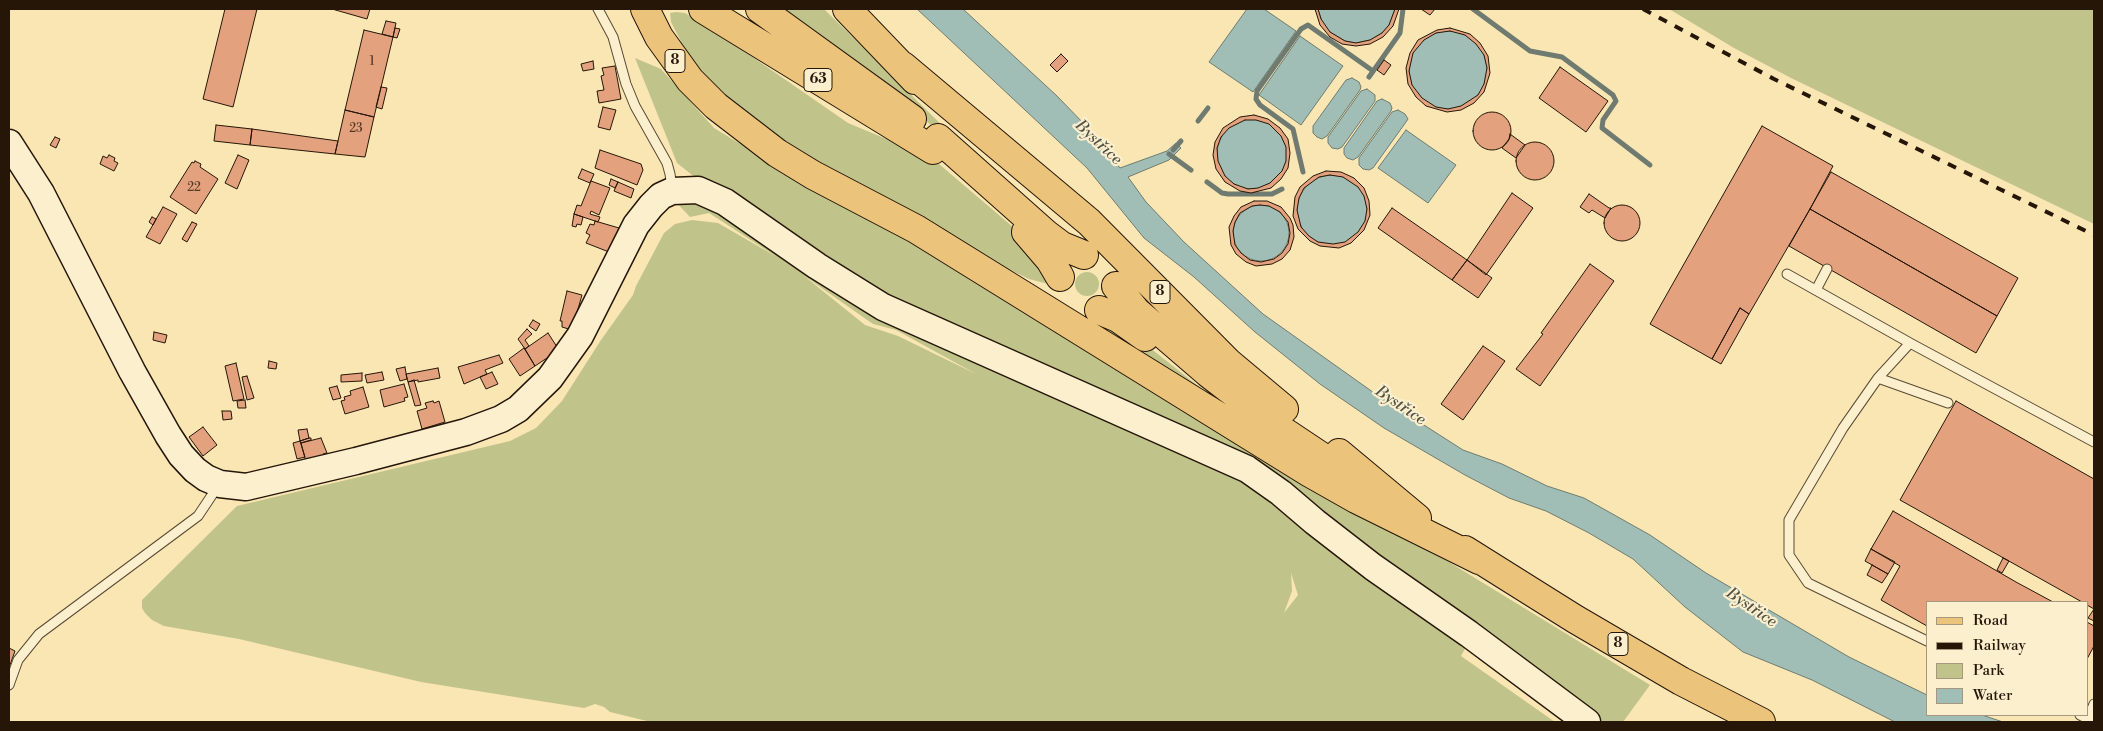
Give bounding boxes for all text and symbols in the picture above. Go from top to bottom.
road number: 8 [665,49,685,72]
house number: 1 [369,55,375,69]
road number: 63 [804,68,832,92]
water label: Bystřice [1071,117,1125,169]
house number: 23 [349,122,363,136]
house number: 22 [187,181,201,195]
road number: 8 [1150,280,1170,304]
water label: Bystřice [1371,382,1429,430]
water label: Bystřice [1722,584,1780,632]
legend [1926,601,2088,716]
text: Road [1973,611,2008,630]
road number: 8 [1608,633,1628,656]
text: Railway [1973,636,2026,655]
text: Park [1973,661,2004,680]
text: Water [1973,686,2012,705]

